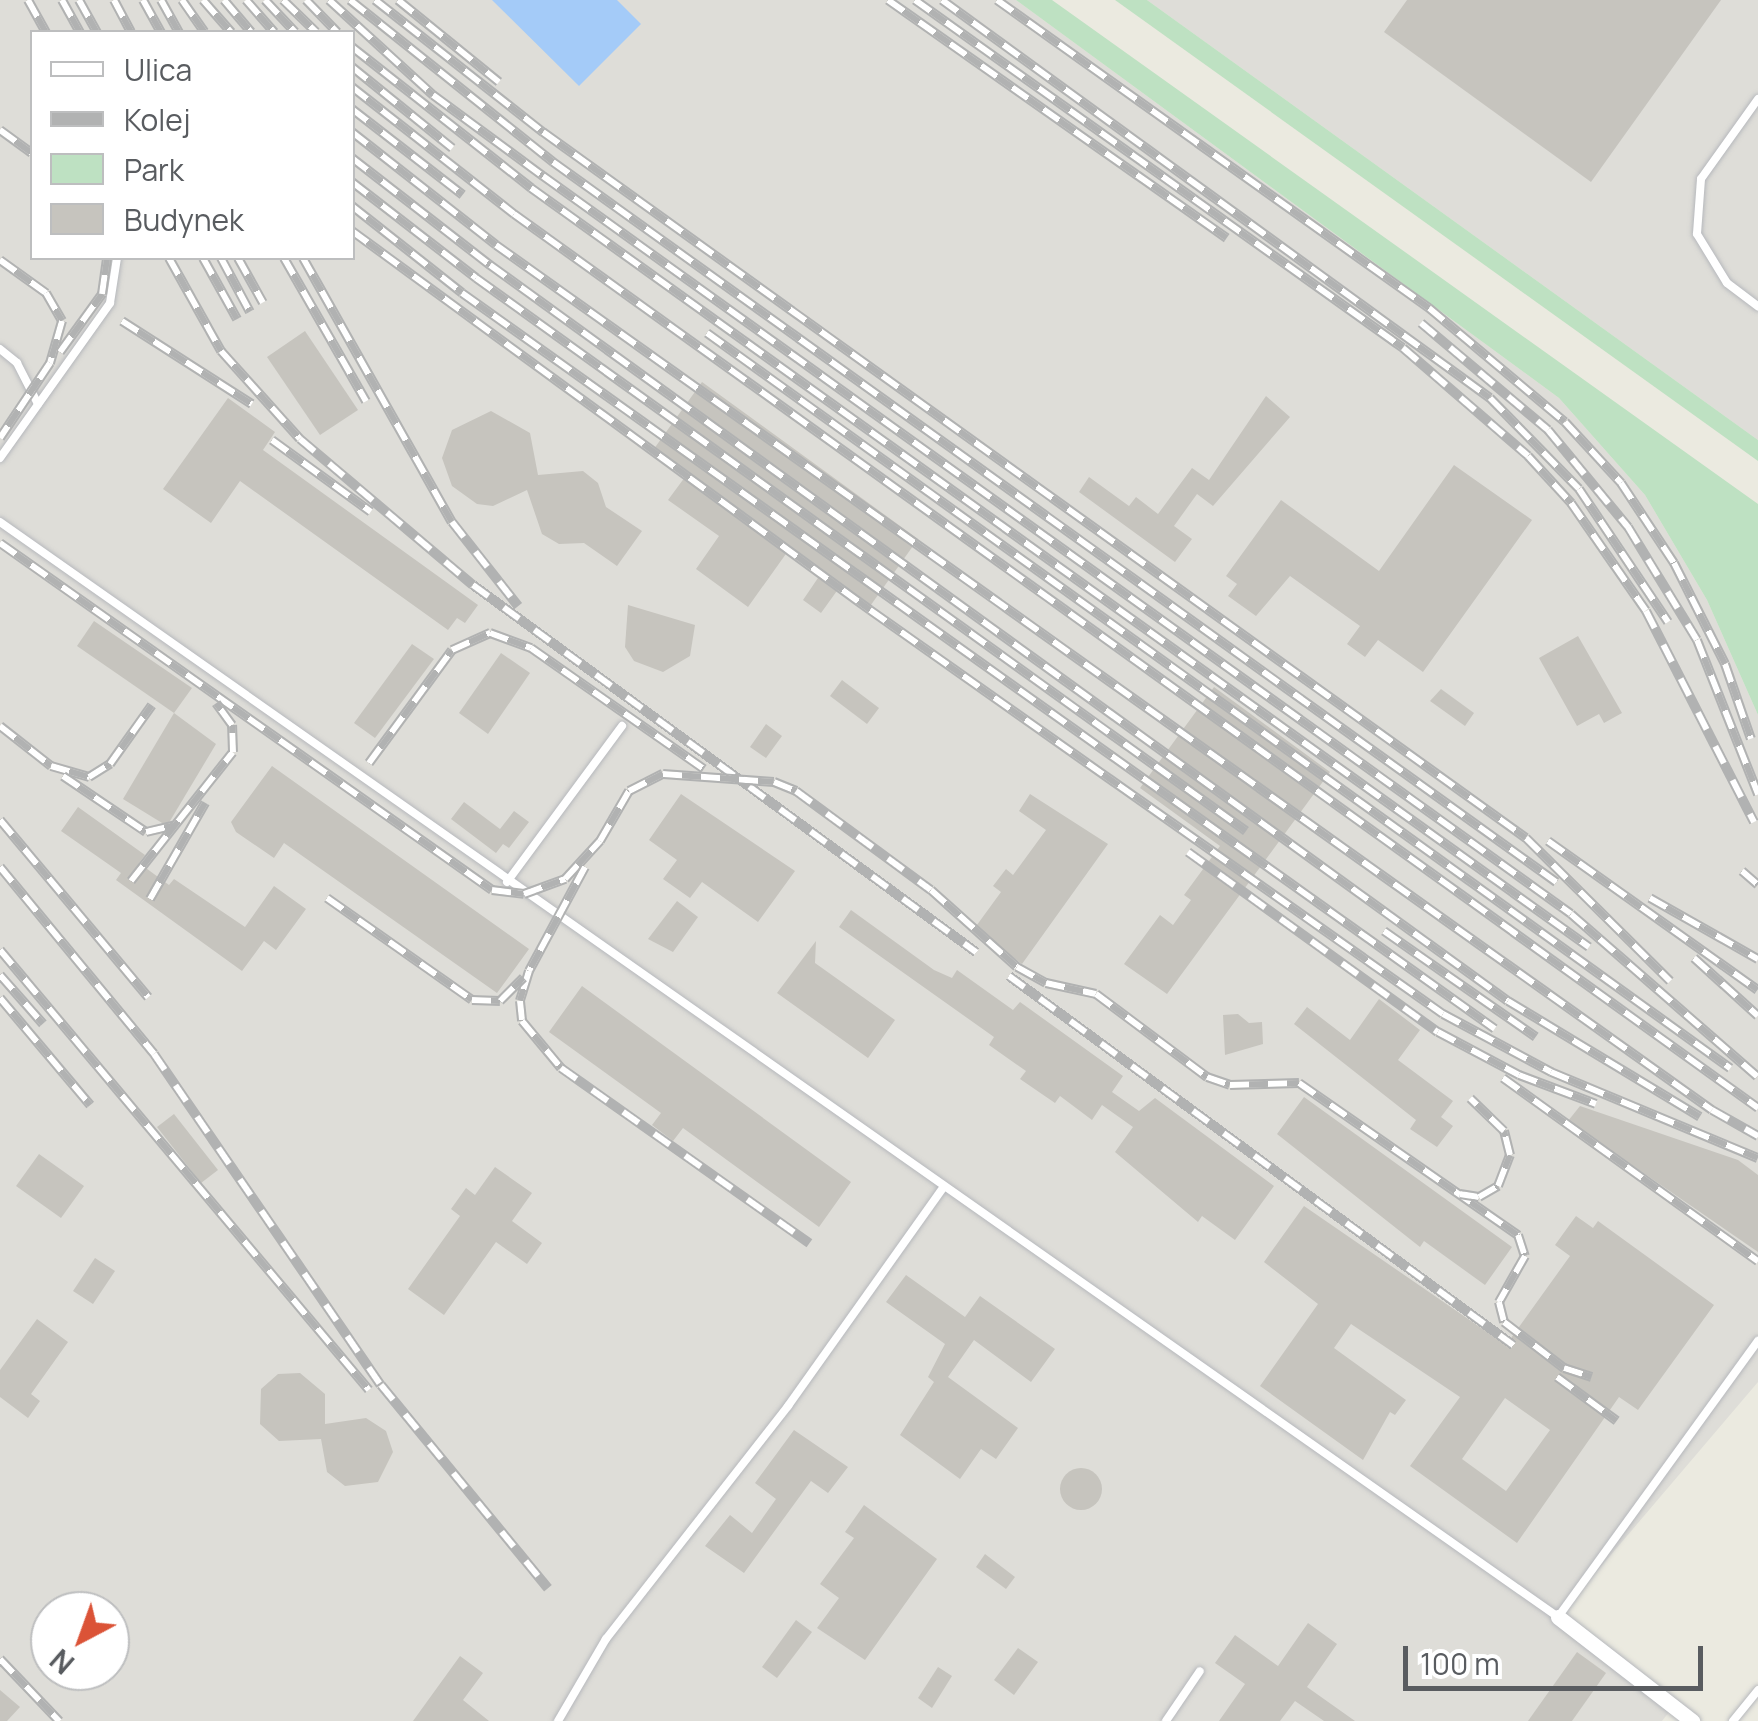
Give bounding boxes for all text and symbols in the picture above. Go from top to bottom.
legend [30,30,355,260]
text: Ulica [124,49,192,90]
text: Kolej [124,99,190,140]
text: Park [124,149,184,190]
text: Budynek [124,199,244,240]
north arrow [30,1591,130,1691]
scale bar [1408,1626,1708,1688]
text: N [42,1641,82,1683]
text: 100 m [1420,1643,1500,1684]

